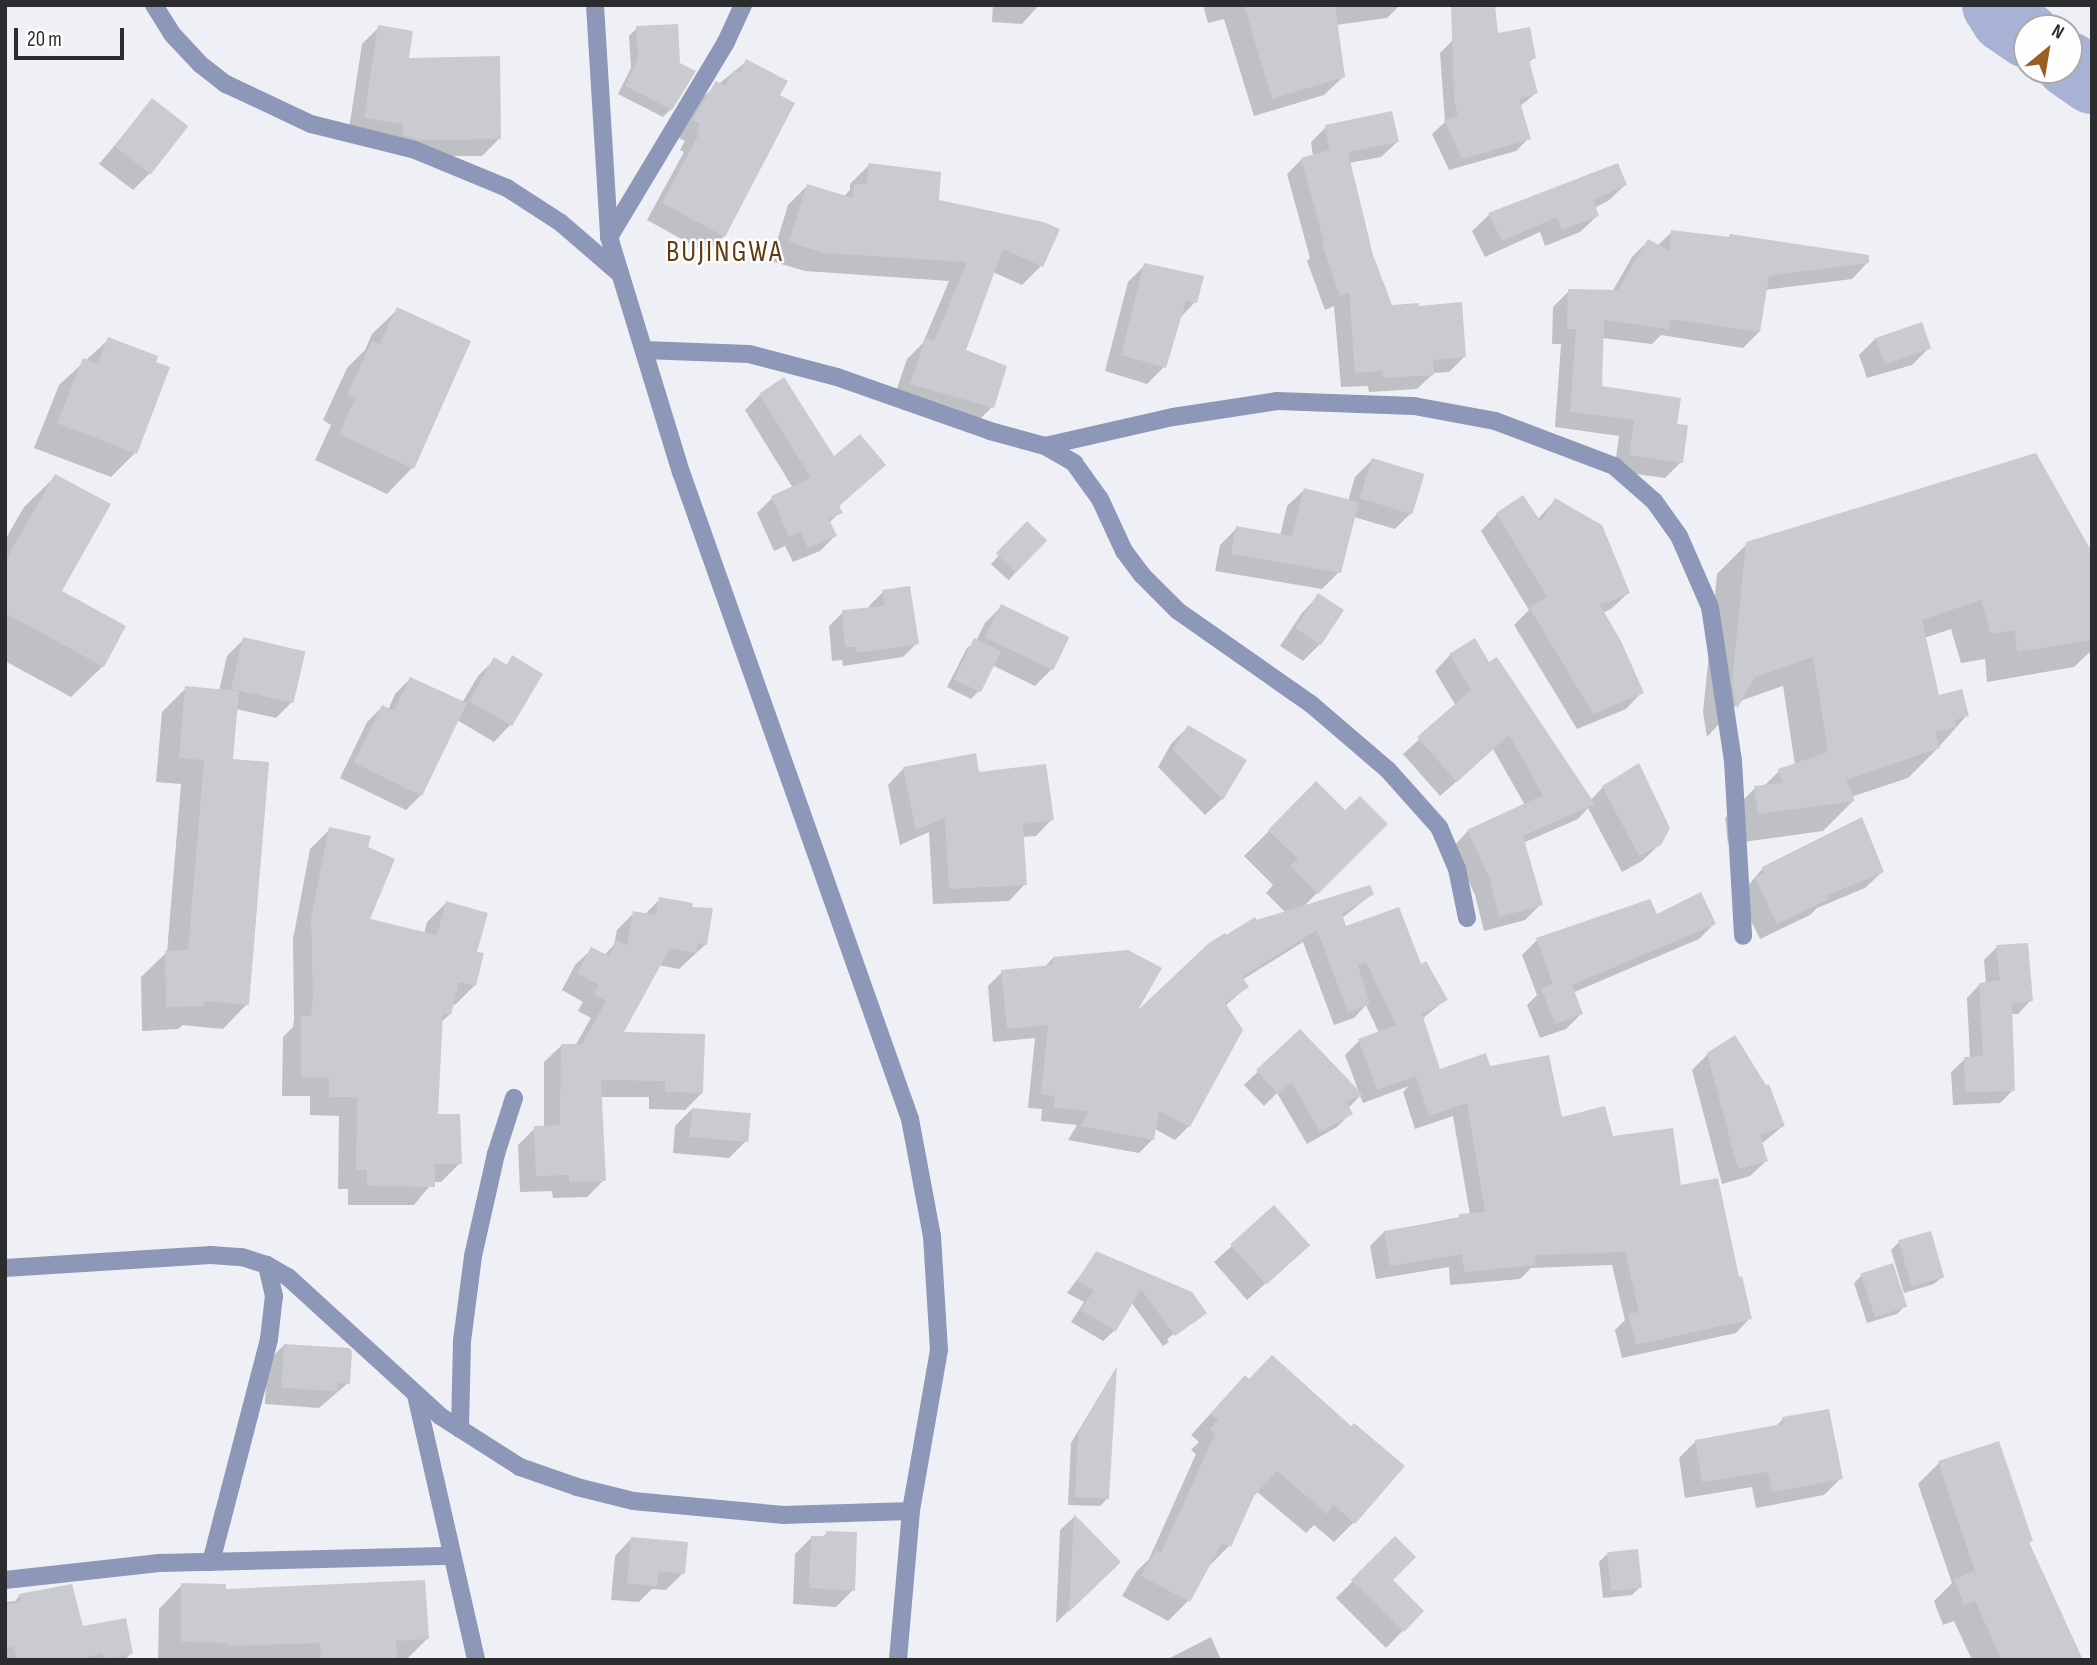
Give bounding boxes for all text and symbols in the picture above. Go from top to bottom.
scale bar [18,14,128,58]
north arrow [2013,14,2083,84]
text: N [2048,20,2068,45]
text: 20 m [27,27,62,52]
district label: BUJINGWA [667,234,783,270]

